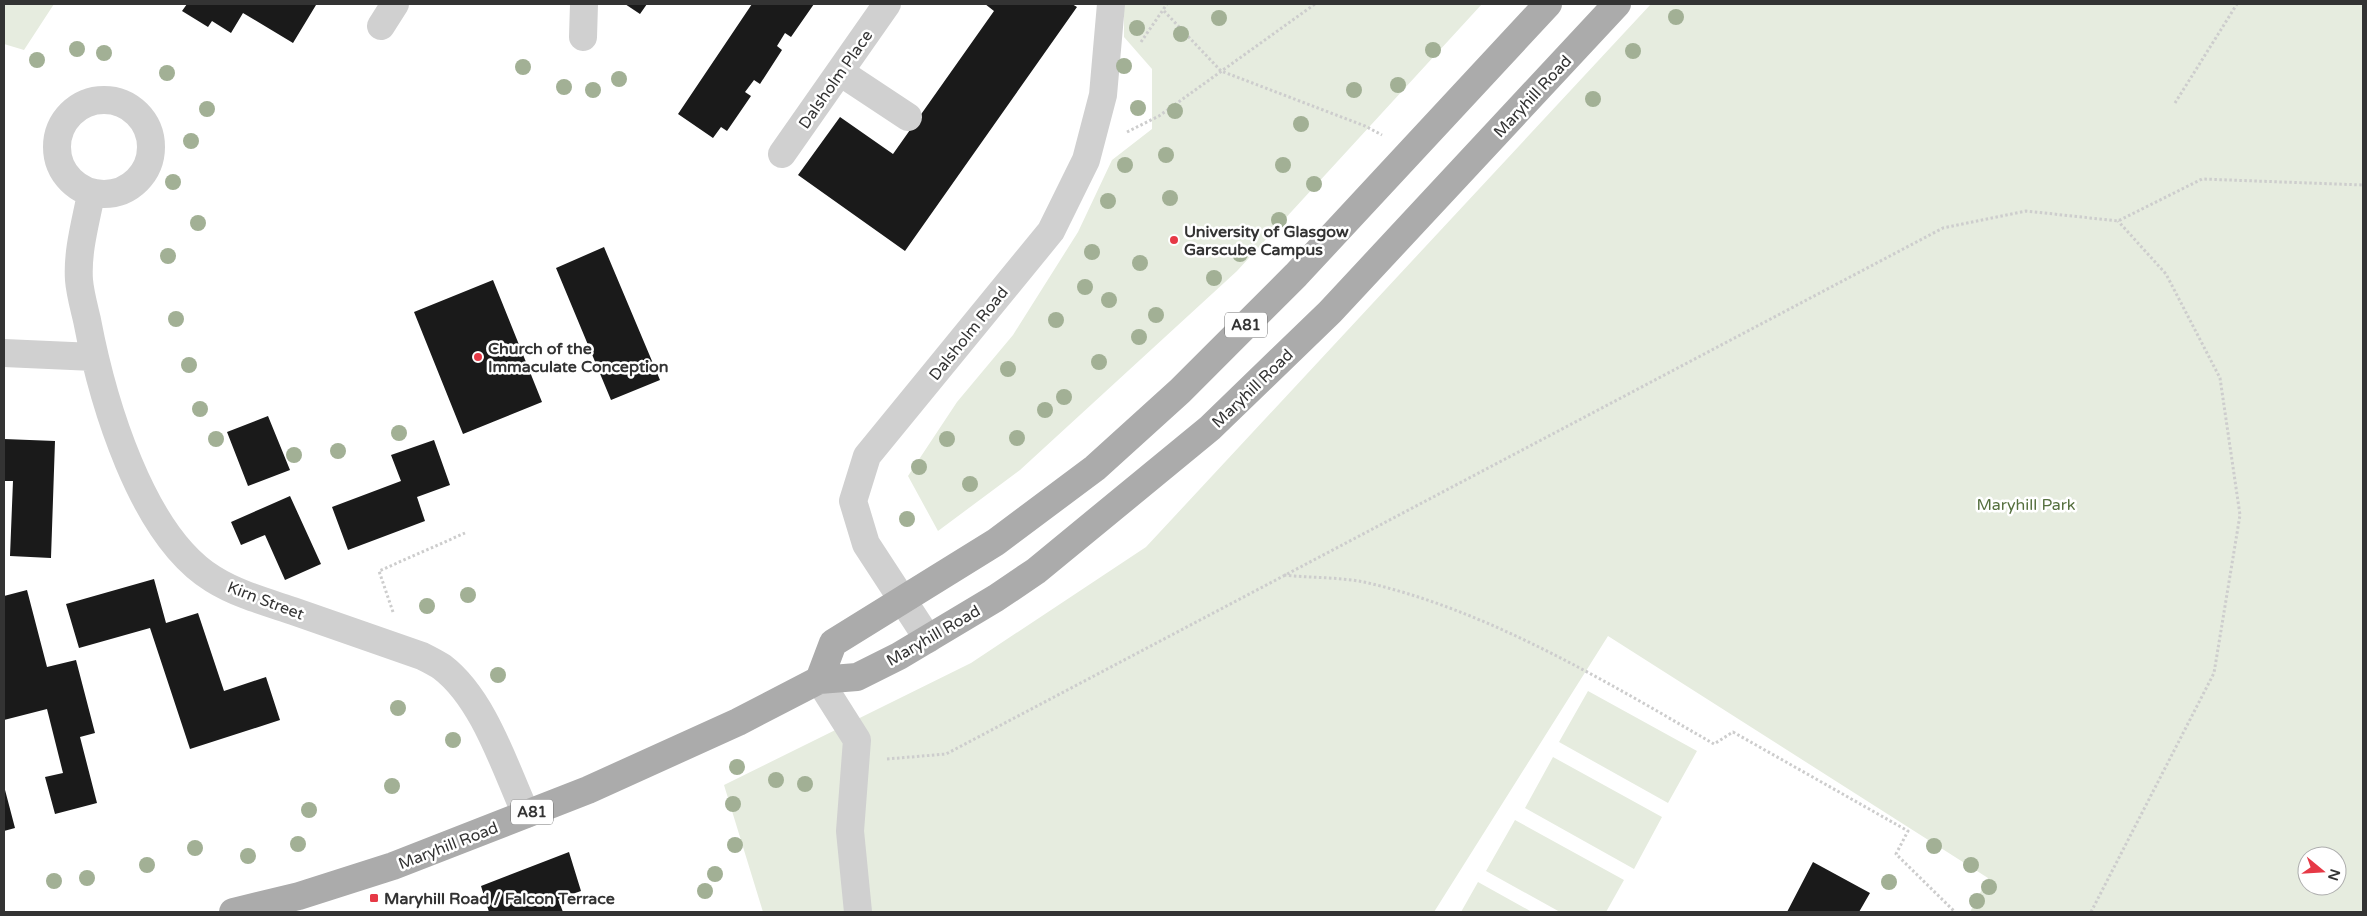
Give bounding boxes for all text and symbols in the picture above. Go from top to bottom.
street label: Dalsholm Place [794,26,877,133]
street label: Maryhill Road [1490,51,1576,142]
place label: University of Glasgow Garscube Campus [1184,222,1349,260]
marker: University of Glasgow Garscube Campus [1168,234,1180,246]
street label: Dalsholm Road [925,283,1013,385]
road number: A81 [1225,312,1267,338]
place label: Church of the Immaculate Conception [488,339,669,377]
street label: Maryhill Road [1208,345,1297,432]
marker: Church of the Immaculate Conception [472,351,484,363]
park label: Maryhill Park [1976,495,2076,515]
street label: Kirn Street [224,577,307,625]
street label: Maryhill Road [883,601,984,671]
road number: A81 [511,800,553,824]
street label: Maryhill Road [396,818,501,874]
north arrow [2297,846,2347,896]
text: N [2324,867,2344,883]
place label: Maryhill Road / Falcon Terrace [384,889,615,909]
marker: Maryhill Road / Falcon Terrace [368,892,380,904]

